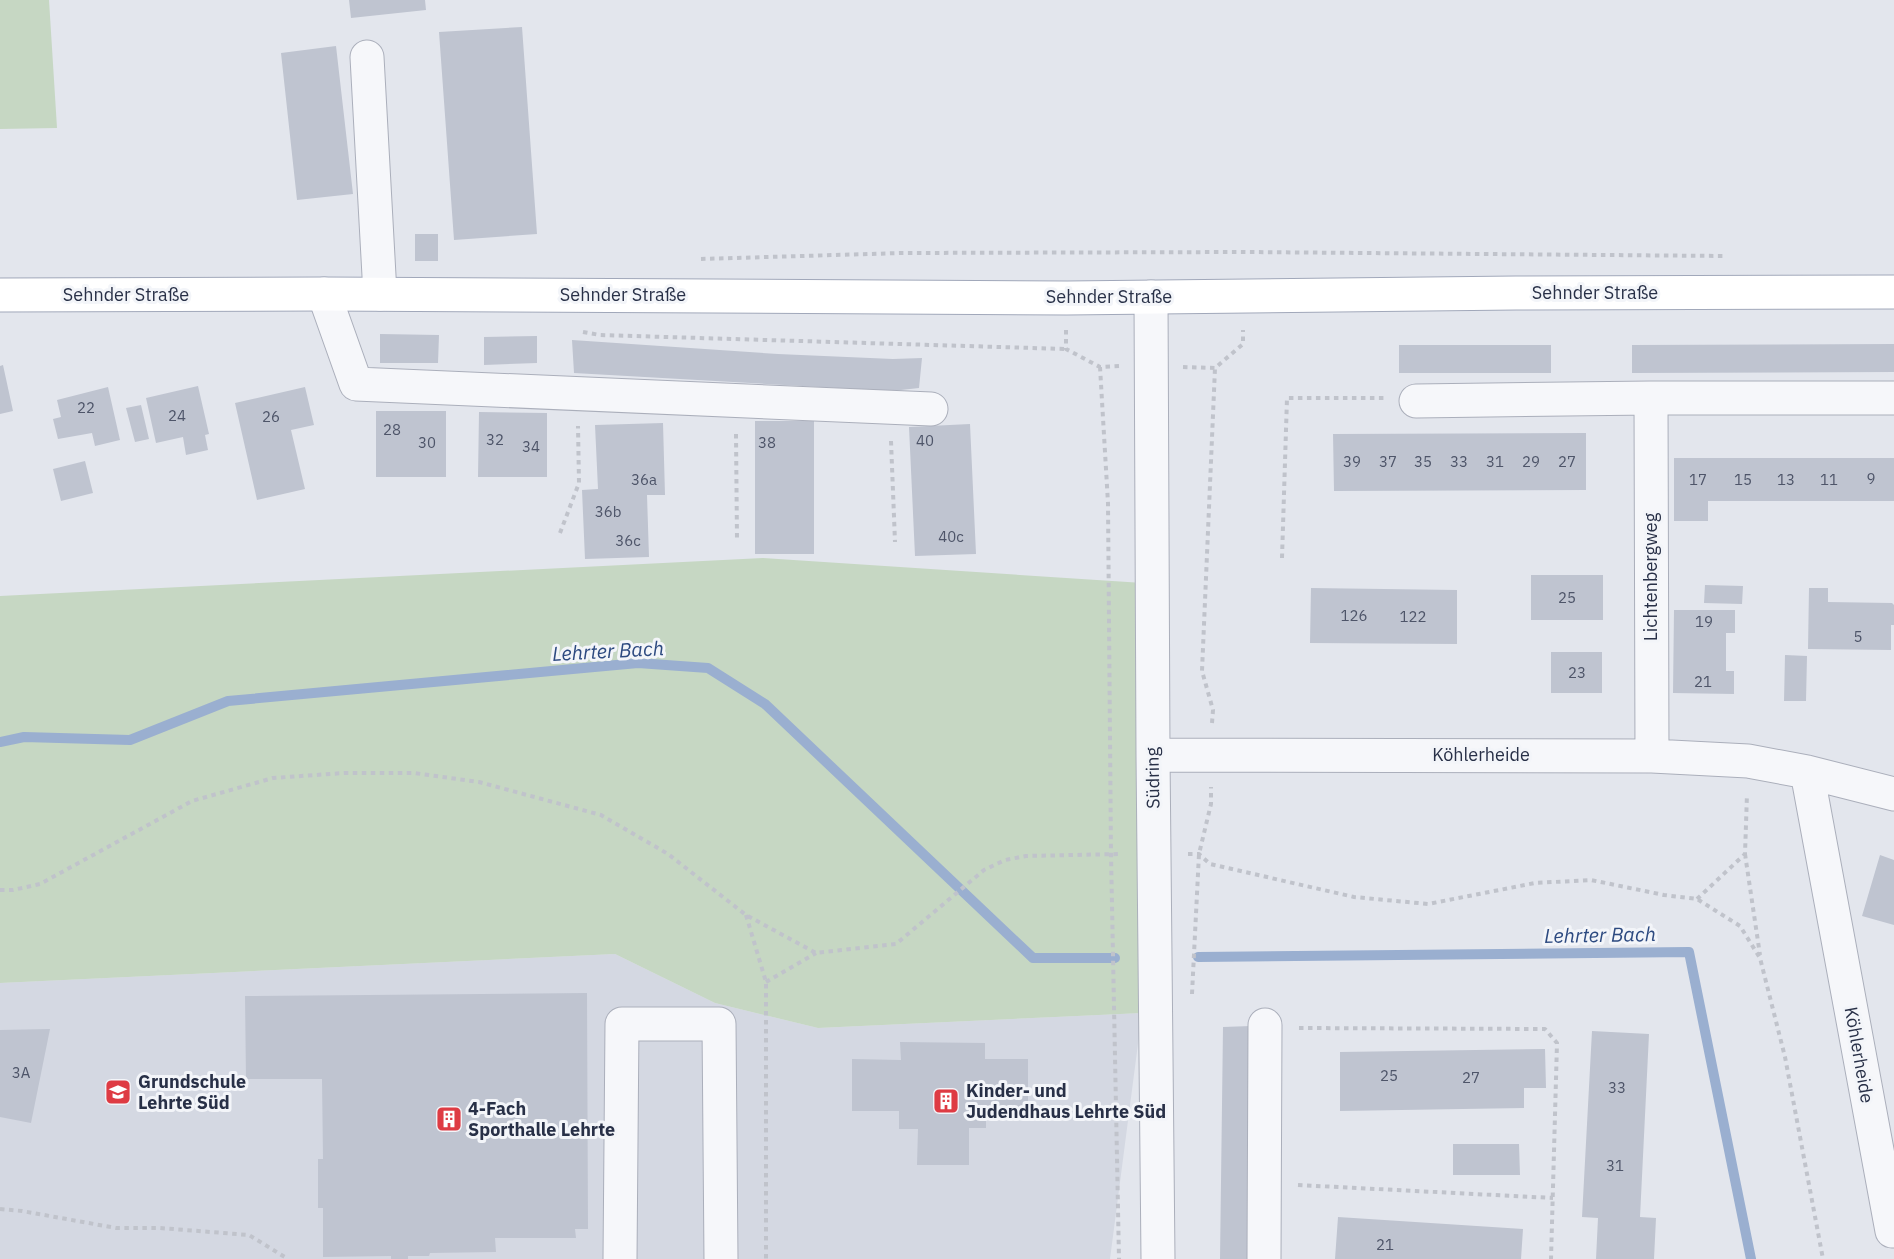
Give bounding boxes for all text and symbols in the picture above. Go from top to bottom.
street label: Sehnder Straße [1532,281,1658,304]
street label: Sehnder Straße [63,283,189,306]
street label: Sehnder Straße [560,283,686,306]
street label: Sehnder Straße [1046,285,1172,308]
house number: 22 [77,398,95,417]
house number: 24 [168,406,186,425]
house number: 26 [262,407,280,426]
house number: 28 [383,420,401,439]
house number: 32 [486,430,504,449]
house number: 40 [916,431,934,450]
house number: 30 [418,433,436,452]
house number: 38 [758,433,776,452]
house number: 34 [522,437,540,456]
house number: 39 [1343,452,1361,471]
house number: 37 [1379,452,1397,471]
house number: 35 [1414,452,1432,471]
house number: 33 [1450,452,1468,471]
house number: 31 [1486,452,1504,471]
house number: 29 [1522,452,1540,471]
house number: 27 [1558,452,1576,471]
house number: 9 [1866,469,1876,488]
house number: 36a [631,470,657,489]
house number: 17 [1689,470,1707,489]
house number: 15 [1734,470,1752,489]
house number: 13 [1777,470,1795,489]
house number: 11 [1820,470,1838,489]
house number: 36b [595,502,621,521]
street label: Lichtenbergweg [1639,512,1662,641]
house number: 40c [938,527,964,546]
house number: 36c [615,531,641,550]
house number: 25 [1558,588,1576,607]
house number: 126 [1340,606,1368,625]
house number: 122 [1399,607,1427,626]
house number: 19 [1695,612,1713,631]
house number: 5 [1853,627,1863,646]
water label: Lehrter Bach [551,634,665,667]
house number: 23 [1568,663,1586,682]
house number: 21 [1694,672,1712,691]
street label: Köhlerheide [1432,743,1530,766]
street label: Südring [1140,746,1165,809]
water label: Lehrter Bach [1544,920,1656,949]
street label: Köhlerheide [1840,1005,1879,1105]
house number: 3A [12,1063,31,1082]
house number: 25 [1380,1066,1398,1085]
house number: 27 [1462,1068,1480,1087]
place label: Grundschule Lehrte Süd [138,1070,246,1114]
school or university icon: Grundschule Lehrte Süd [103,1077,133,1107]
house number: 33 [1608,1078,1626,1097]
place label: Kinder- und Judendhaus Lehrte Süd [966,1079,1166,1123]
building icon: Kinder- und Judendhaus Lehrte Süd [931,1086,961,1116]
place label: 4-Fach Sporthalle Lehrte [468,1097,615,1141]
building icon: 4-Fach Sporthalle Lehrte [434,1104,464,1134]
house number: 31 [1606,1156,1624,1175]
house number: 21 [1376,1235,1394,1254]

